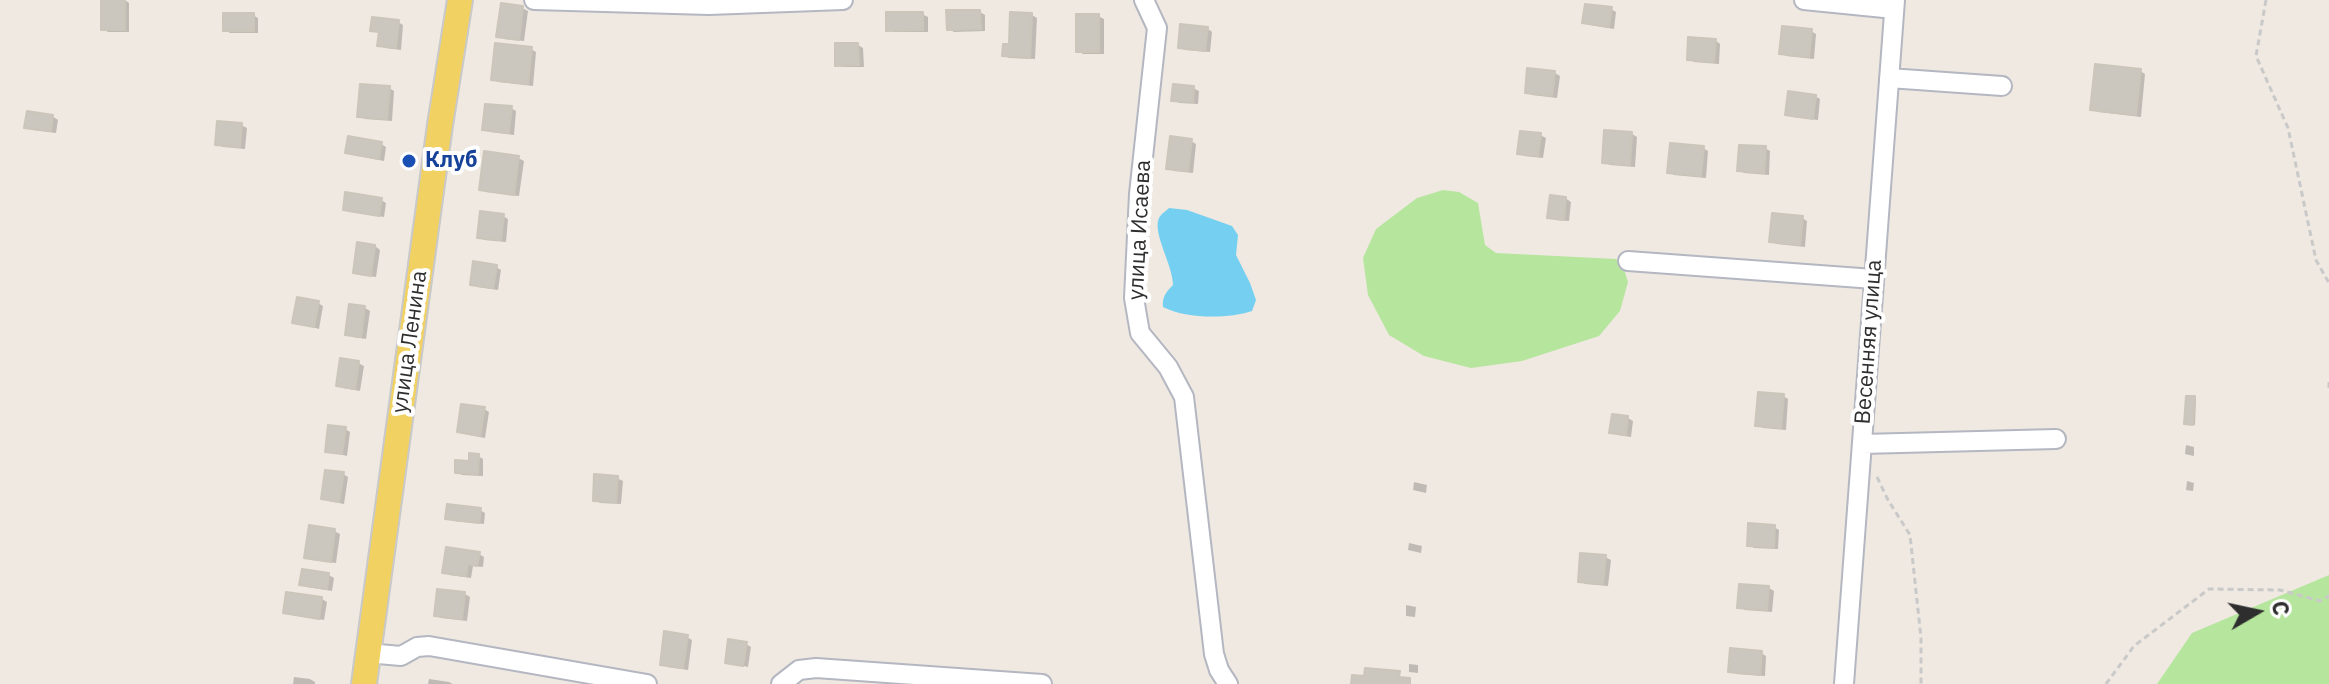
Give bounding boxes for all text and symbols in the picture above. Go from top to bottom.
place label: Клуб [425,148,478,174]
marker: Клуб [400,152,418,170]
street label: улица Исаева [1123,159,1157,301]
street label: Весенняя улица [1850,259,1888,425]
street label: улица Ленина [387,269,433,415]
north arrow [2217,572,2297,652]
text: С [2266,599,2297,618]

